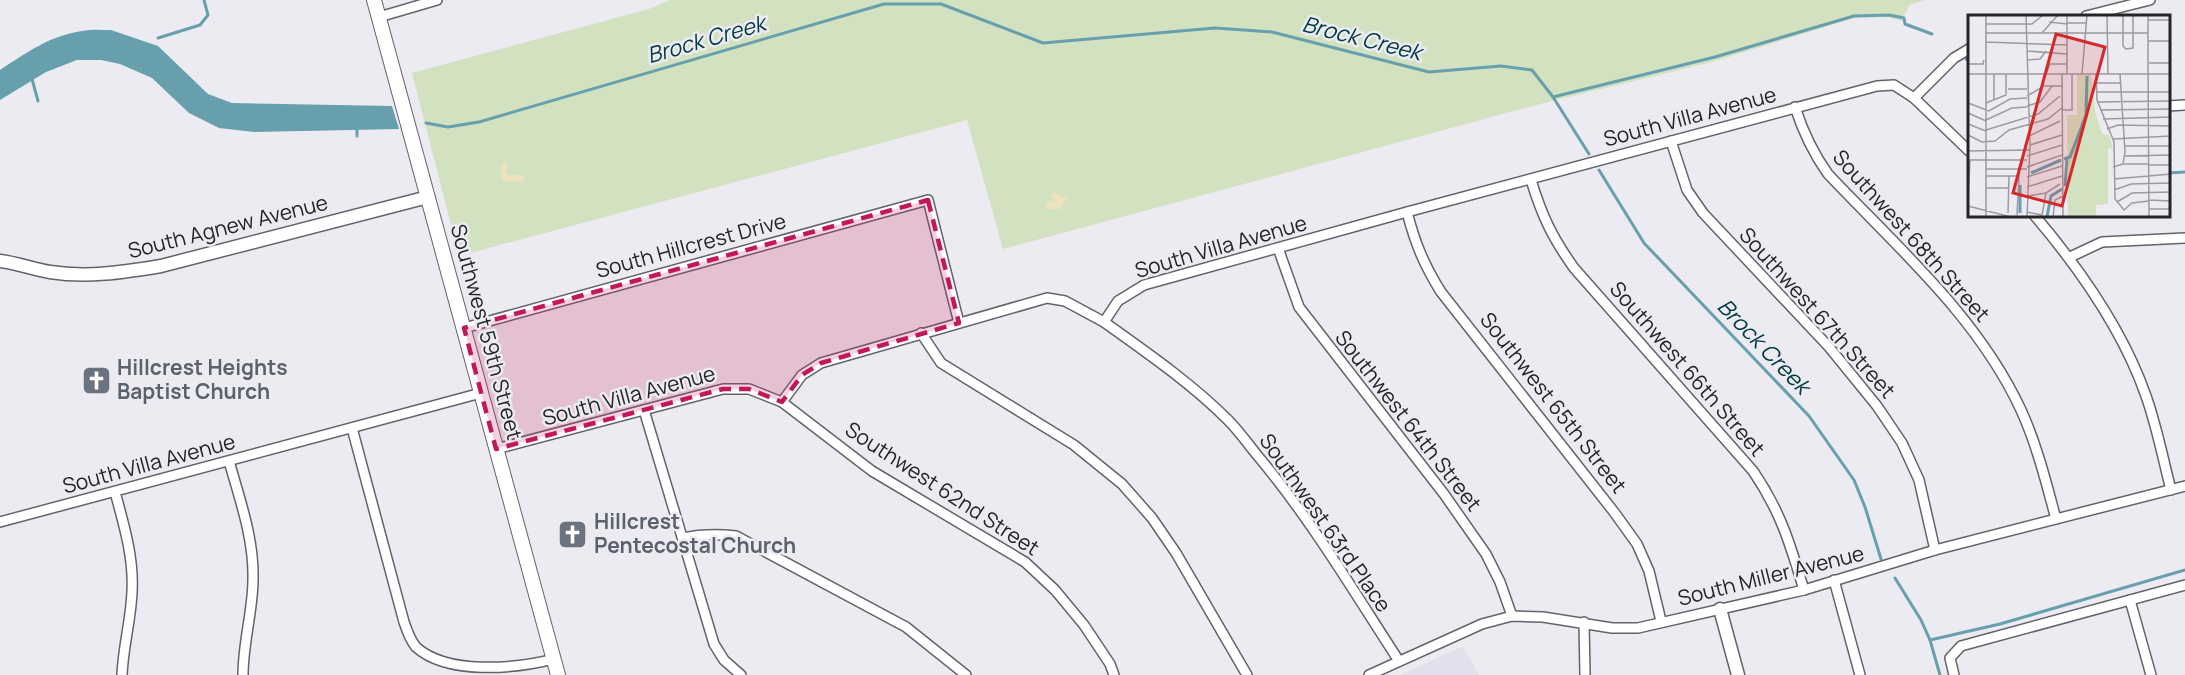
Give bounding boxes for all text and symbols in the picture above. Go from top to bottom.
water label: Brock Creek [643,7,772,70]
water label: Brock Creek [1299,9,1428,68]
inset map [1968,15,2170,218]
street label: South Villa Avenue [1600,80,1779,153]
street label: Southwest 68th Street [1827,143,1997,327]
street label: South Agnew Avenue [125,188,331,264]
street label: South Hillcrest Drive [592,206,789,284]
street label: South Villa Avenue [1131,208,1310,284]
street label: Southwest 59th Street [445,221,529,443]
street label: Southwest 67th Street [1734,221,1902,404]
street label: Southwest 66th Street [1604,275,1772,462]
water label: Brock Creek [1711,292,1819,402]
street label: Southwest 65th Street [1474,306,1633,499]
street label: Southwest 64th Street [1329,324,1488,517]
place label: Hillcrest Heights Baptist Church [117,353,288,405]
street label: South Villa Avenue [539,359,718,432]
church icon: Hillcrest Heights Baptist Church [80,364,112,396]
street label: Southwest 62nd Street [840,415,1045,561]
street label: South Villa Avenue [59,427,238,500]
street label: Southwest 63rd Place [1254,428,1398,617]
place label: Hillcrest Pentecostal Church [594,507,796,559]
church icon: Hillcrest Pentecostal Church [557,518,589,550]
street label: South Miller Avenue [1675,538,1867,612]

